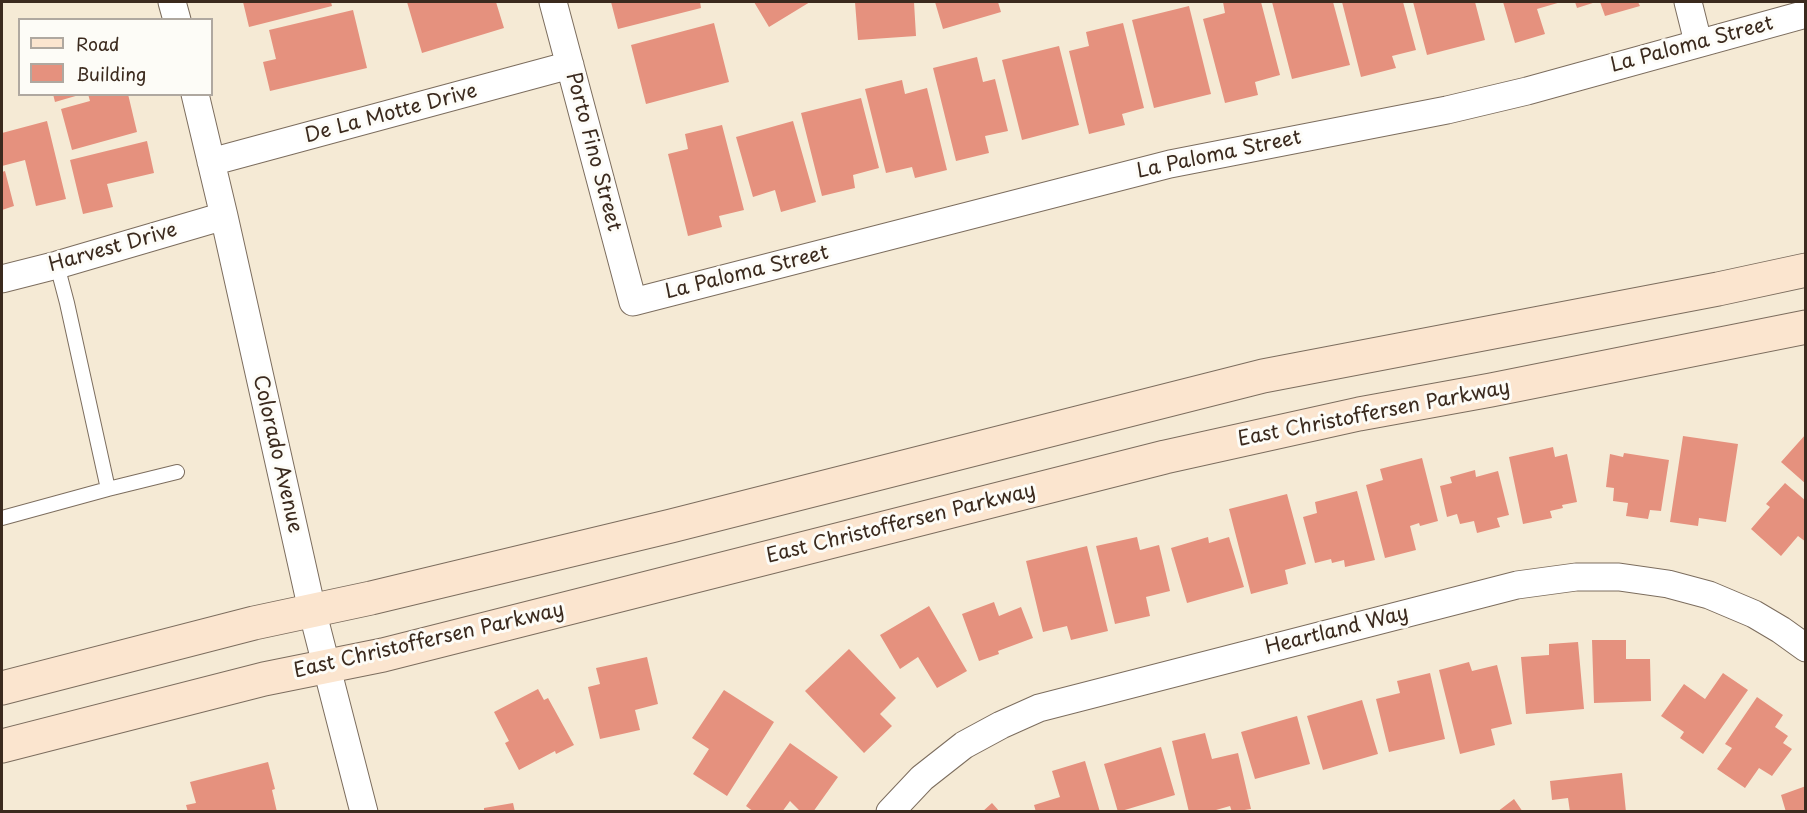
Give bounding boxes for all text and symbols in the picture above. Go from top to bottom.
street label: La Paloma Street [1608,12,1776,78]
legend [18,18,213,96]
text: Road [76,30,120,57]
text: Building [76,60,146,87]
street label: Porto Fino Street [560,70,626,234]
street label: De La Motte Drive [302,79,480,149]
street label: La Paloma Street [1135,126,1303,184]
street label: Harvest Drive [46,218,180,278]
street label: La Paloma Street [663,241,831,305]
street label: Colorado Avenue [247,373,307,535]
street label: East Christoffersen Parkway [1236,376,1512,452]
street label: East Christoffersen Parkway [764,479,1038,569]
street label: East Christoffersen Parkway [292,598,566,684]
street label: Heartland Way [1263,602,1411,660]

